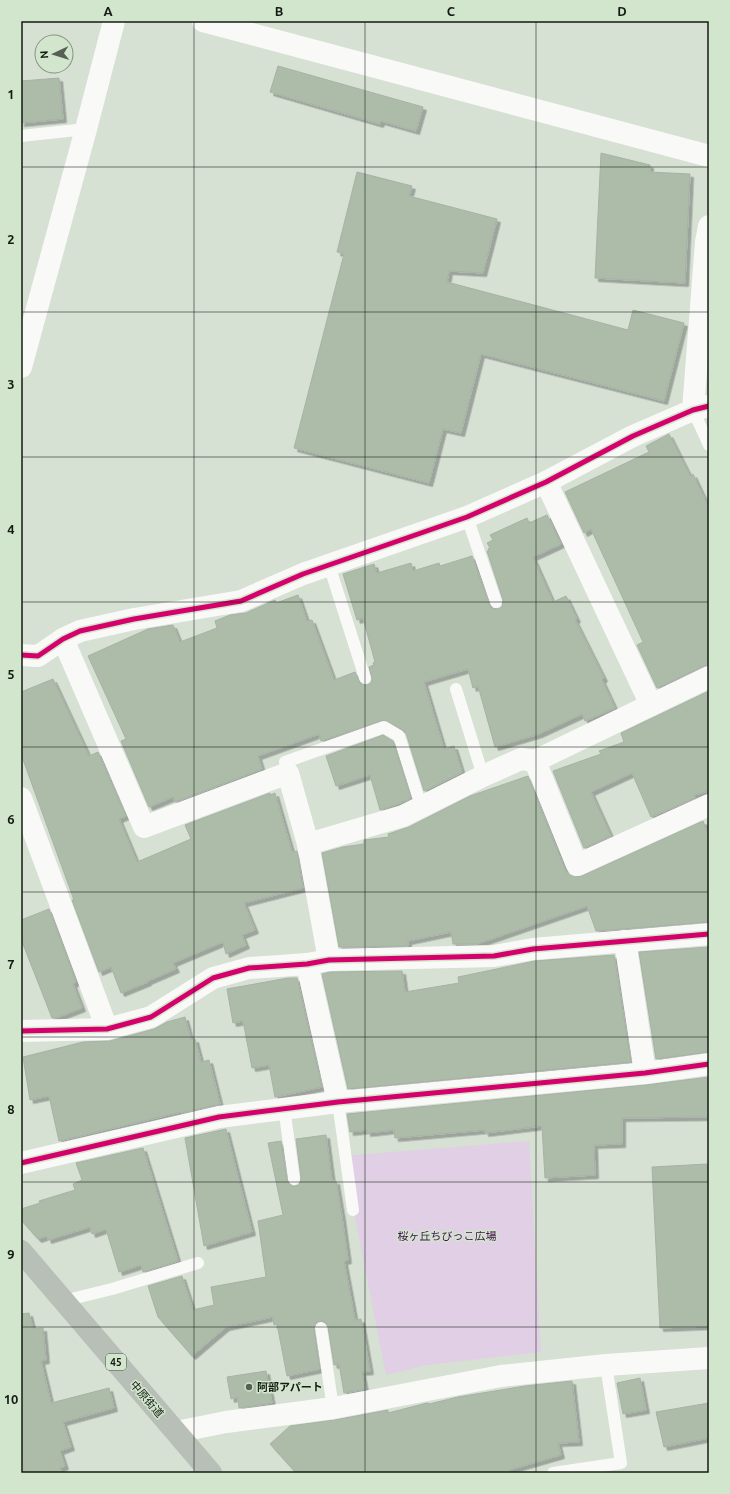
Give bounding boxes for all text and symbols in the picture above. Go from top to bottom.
text: A [103,4,113,18]
text: B [275,4,284,18]
text: C [447,4,456,18]
text: D [617,4,627,18]
north arrow [34,34,74,74]
text: N [38,50,50,59]
text: 1 [7,87,15,101]
text: 2 [7,232,15,246]
text: 3 [7,377,15,391]
text: 4 [7,522,15,536]
text: 5 [7,667,15,681]
text: 6 [7,812,15,826]
text: 7 [7,957,15,971]
text: 8 [7,1102,15,1116]
park label: 桜ヶ丘ちびっこ広場 [398,1230,497,1242]
text: 9 [7,1247,15,1261]
road number: 45 [106,1354,126,1370]
street label: 中原街道 [128,1378,166,1420]
place label: 阿部アパート [257,1381,323,1393]
marker: 阿部アパート [244,1382,254,1392]
text: 10 [4,1392,18,1406]

